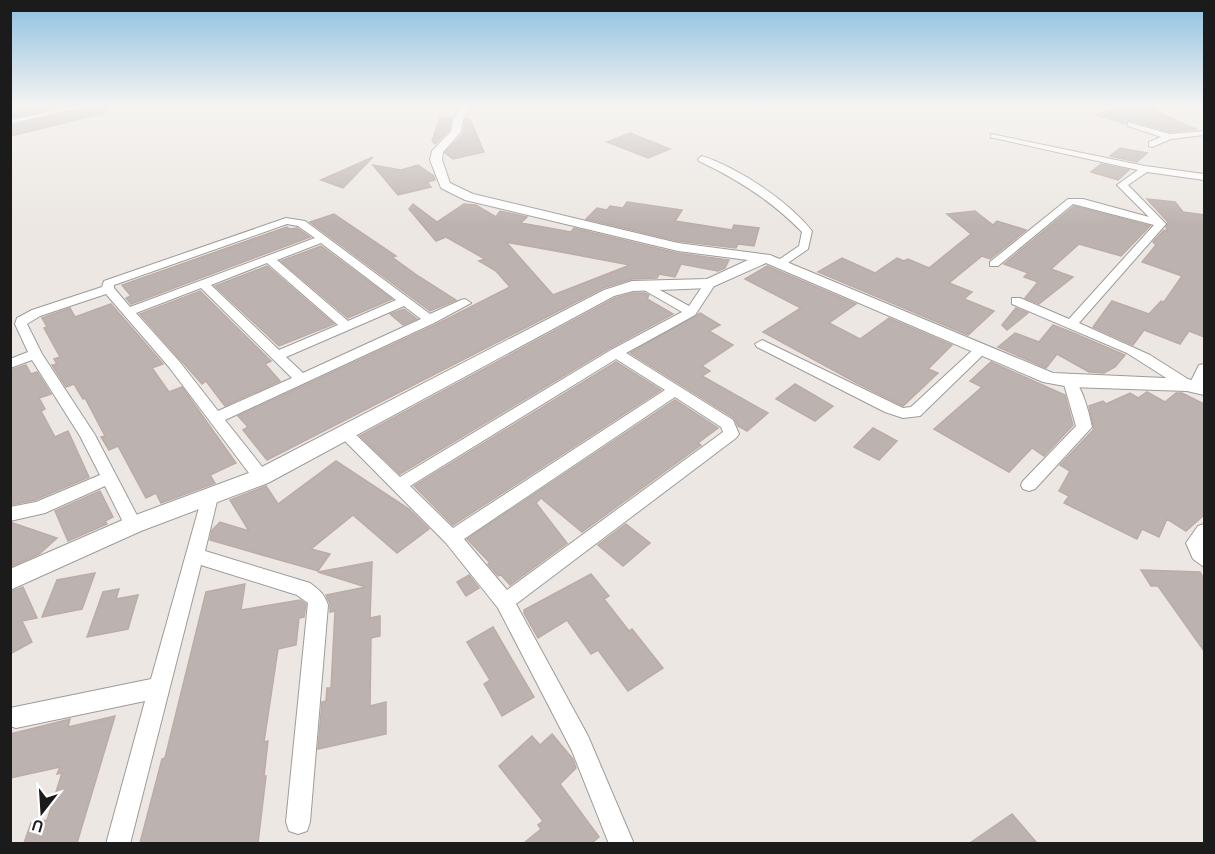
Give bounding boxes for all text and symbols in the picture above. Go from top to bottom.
north arrow [12,782,72,842]
text: U [30,813,47,836]

